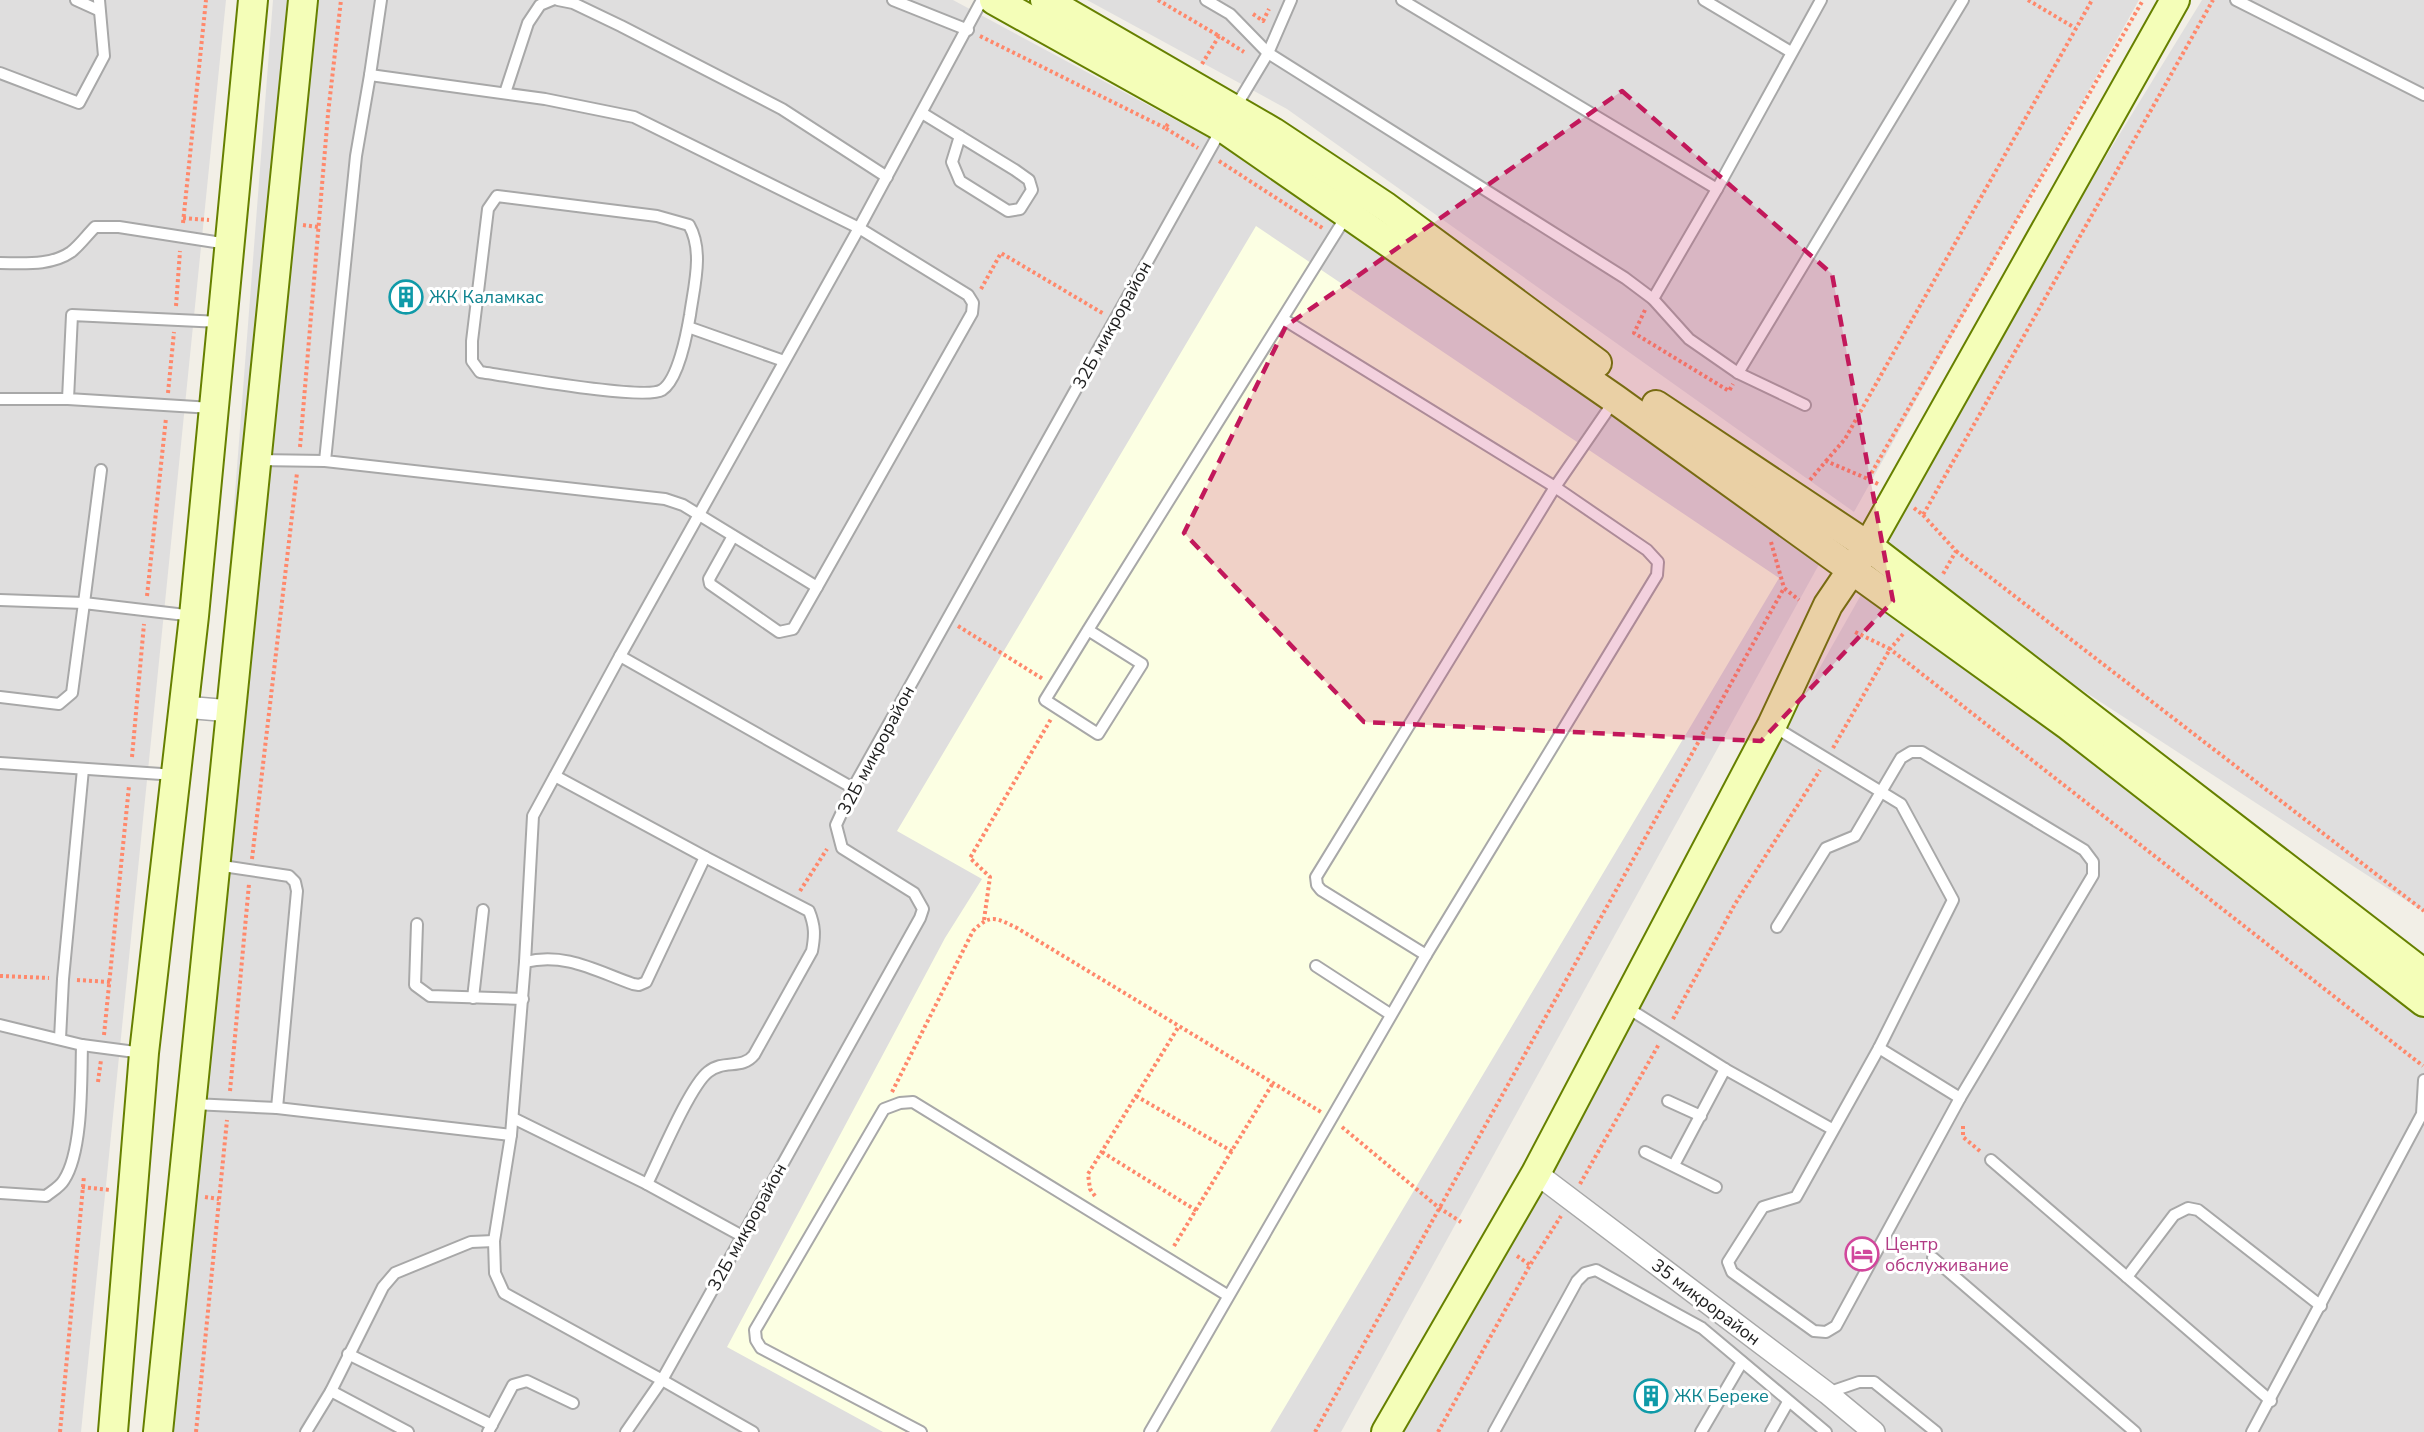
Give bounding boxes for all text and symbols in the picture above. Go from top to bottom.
street label: 32Б микрорайон [1067,257,1157,393]
building icon: ЖК Каламкас [388,279,424,315]
place label: ЖК Каламкас [429,285,544,309]
street label: 32Б микрорайон [832,681,920,819]
street label: 32Б микрорайон [702,1159,792,1295]
place label: Центр обслуживание [1885,1232,2009,1277]
hotel icon: Центр обслуживание [1844,1236,1880,1272]
street label: 35 микрорайон [1647,1253,1765,1351]
building icon: ЖК Береке [1633,1378,1669,1414]
place label: ЖК Береке [1674,1384,1769,1408]

